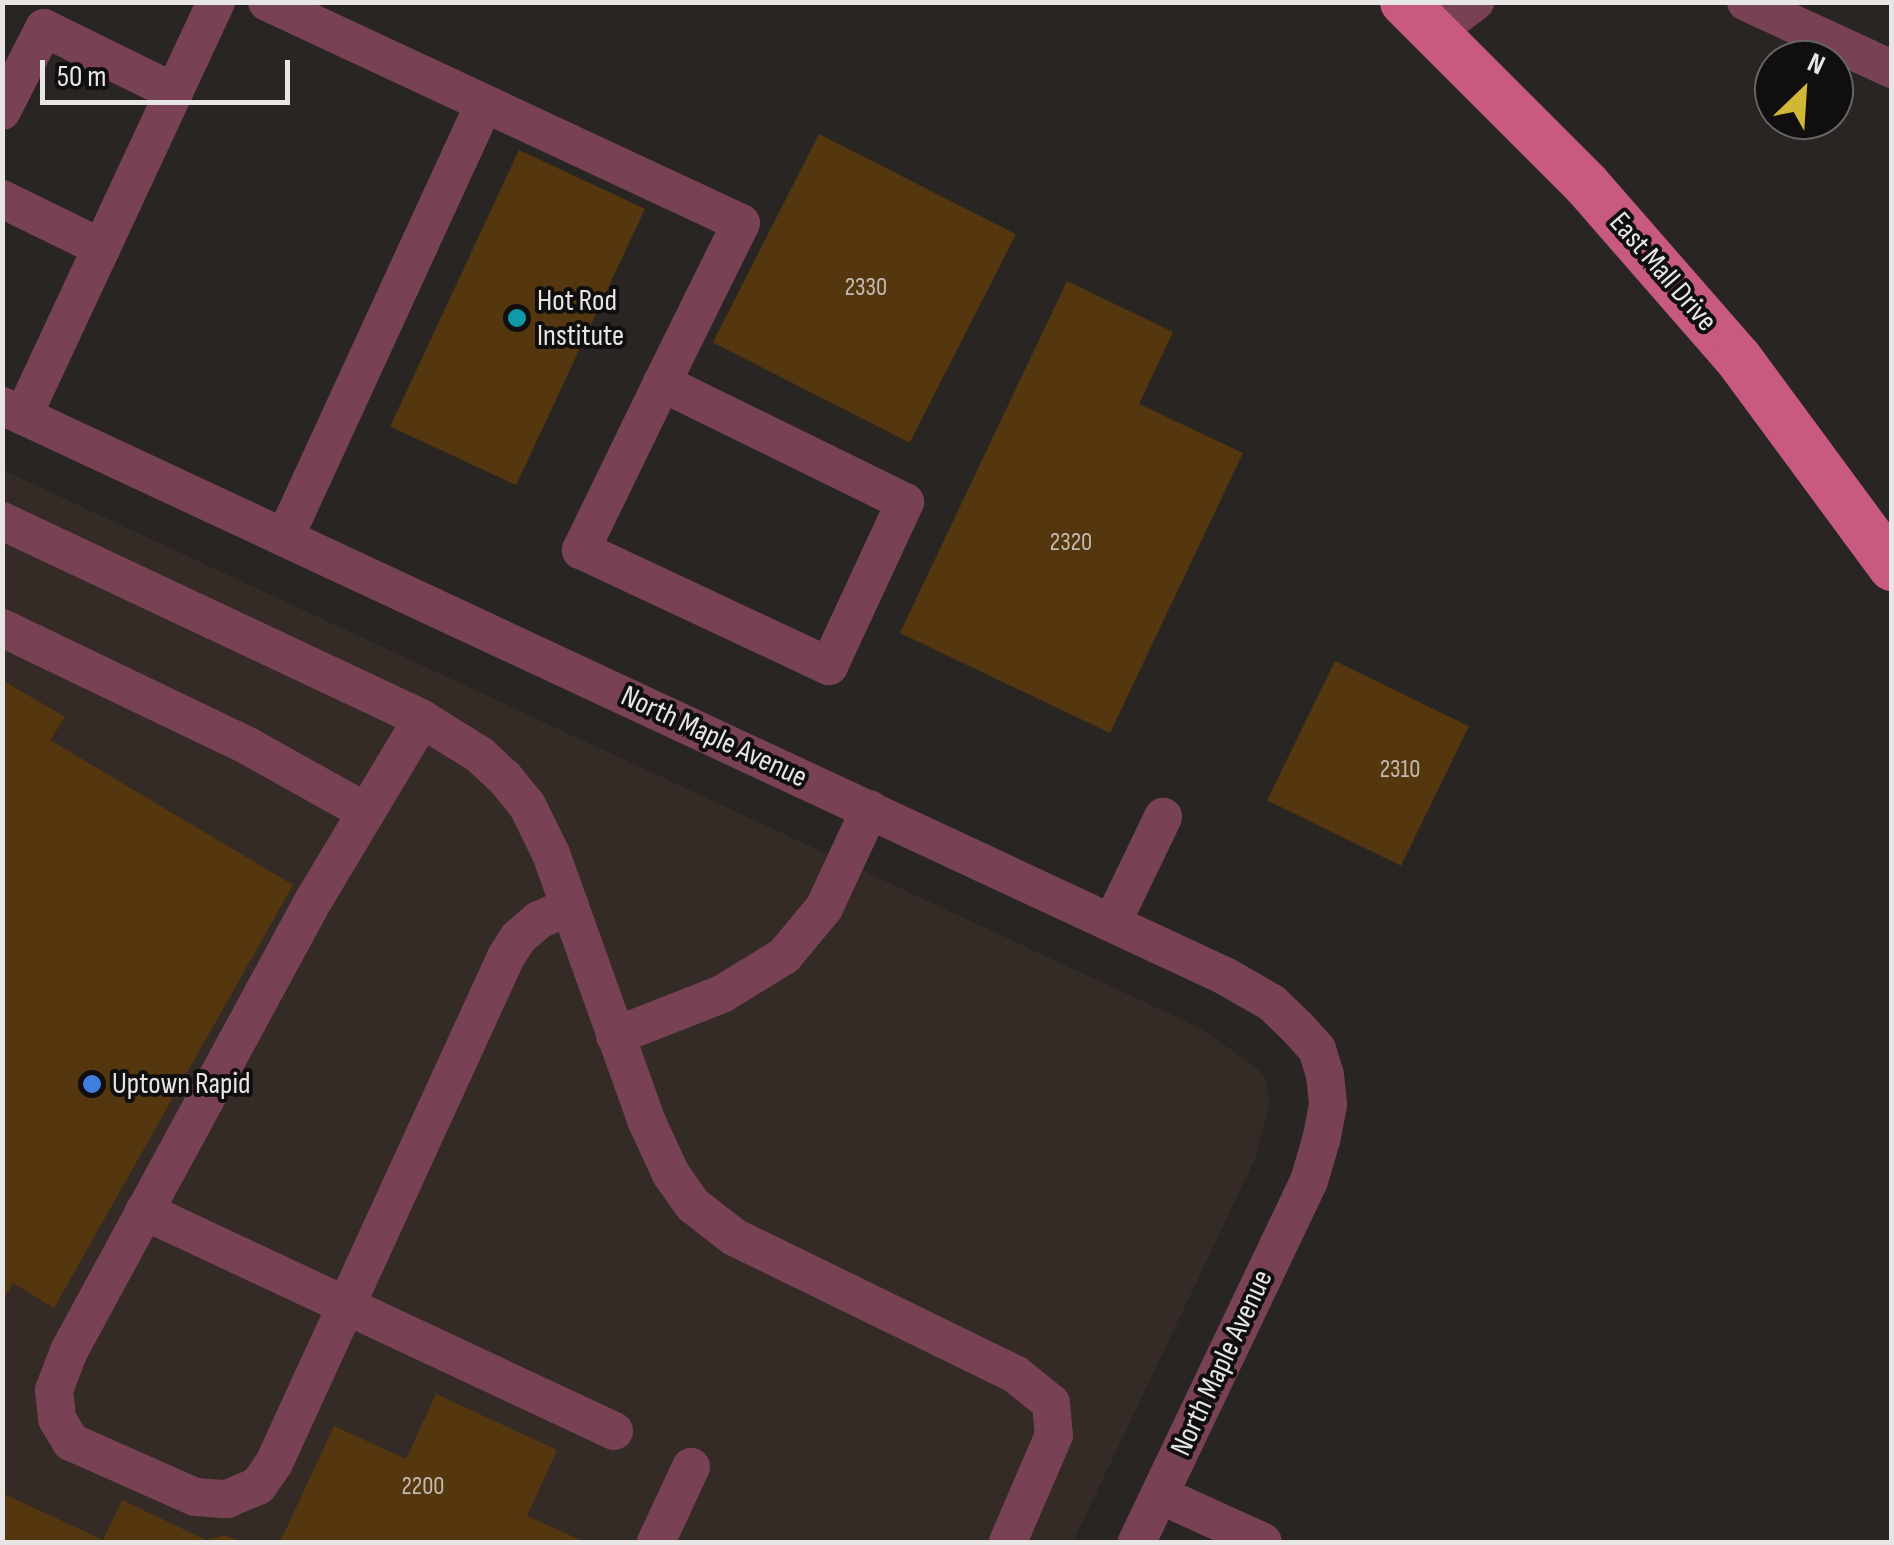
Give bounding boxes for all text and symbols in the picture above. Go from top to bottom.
scale bar [45,40,295,102]
north arrow [1754,40,1854,140]
text: N [1802,46,1830,82]
text: 50 m [57,59,106,95]
street label: East Mall Drive [1602,205,1724,339]
house number: 2330 [845,273,887,303]
place label: Hot Rod Institute [537,283,624,354]
marker: Hot Rod Institute [506,307,528,329]
house number: 2320 [1050,528,1092,558]
street label: North Maple Avenue [615,678,813,796]
house number: 2310 [1380,755,1420,785]
place label: Uptown Rapid [112,1066,250,1102]
marker: Uptown Rapid [81,1073,103,1095]
street label: North Maple Avenue [1163,1264,1281,1462]
house number: 2200 [402,1472,444,1502]

